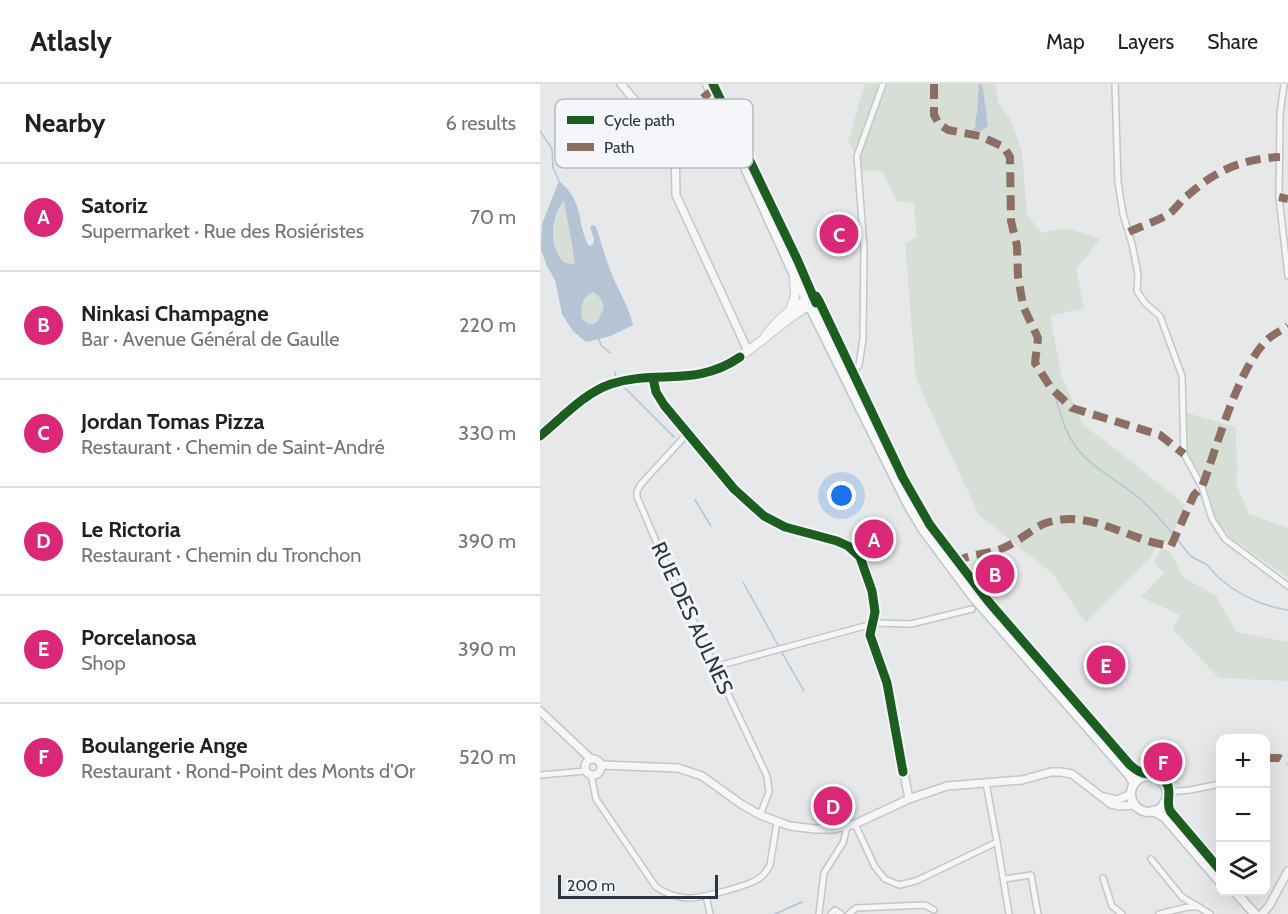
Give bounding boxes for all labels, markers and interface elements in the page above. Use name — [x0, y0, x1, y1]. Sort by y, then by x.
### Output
text: Atlasly — [30, 24, 112, 58]
text: Map — [1046, 29, 1085, 54]
text: Layers — [1118, 29, 1174, 54]
text: Share — [1207, 29, 1258, 54]
legend — [555, 99, 753, 168]
text: Nearby — [24, 107, 105, 139]
text: 6 results — [445, 111, 516, 135]
text: Cycle path — [604, 111, 675, 130]
text: Path — [604, 138, 635, 157]
text: Satoriz — [81, 192, 148, 219]
text: A — [37, 205, 50, 229]
text: 70 m — [470, 205, 516, 229]
pin: C — [820, 212, 858, 256]
text: Supermarket · Rue des Rosiéristes — [81, 219, 364, 243]
text: Ninkasi Champagne — [81, 300, 268, 327]
text: B — [37, 313, 50, 337]
text: 220 m — [459, 313, 516, 337]
text: Bar · Avenue Général de Gaulle — [81, 327, 339, 351]
text: Jordan Tomas Pizza — [81, 408, 265, 435]
text: C — [37, 421, 50, 445]
text: 330 m — [458, 421, 516, 445]
text: Restaurant · Chemin de Saint-André — [81, 435, 385, 459]
your location — [827, 481, 856, 510]
text: Le Rictoria — [81, 516, 181, 543]
pin: A — [854, 516, 894, 562]
text: D — [36, 529, 51, 553]
text: 390 m — [458, 529, 516, 553]
street label: RUE DES AULNES — [646, 538, 739, 698]
text: Restaurant · Chemin du Tronchon — [81, 543, 362, 567]
pin: B — [976, 552, 1014, 596]
text: Porcelanosa — [81, 624, 196, 651]
text: E — [38, 637, 49, 661]
text: 390 m — [458, 637, 516, 661]
pin: E — [1086, 642, 1126, 688]
text: Shop — [81, 651, 126, 675]
text: Boulangerie Ange — [81, 732, 248, 759]
map controls — [1216, 734, 1270, 896]
button: + — [1216, 734, 1270, 788]
pin: F — [1144, 740, 1182, 784]
text: F — [38, 745, 49, 769]
text: 520 m — [459, 745, 516, 769]
text: Restaurant · Rond-Point des Monts d'Or — [81, 759, 415, 783]
pin: D — [814, 784, 852, 828]
button: − — [1216, 788, 1270, 842]
button: layers — [1216, 842, 1270, 896]
scale bar — [558, 872, 718, 900]
text: 200 m — [567, 876, 615, 895]

